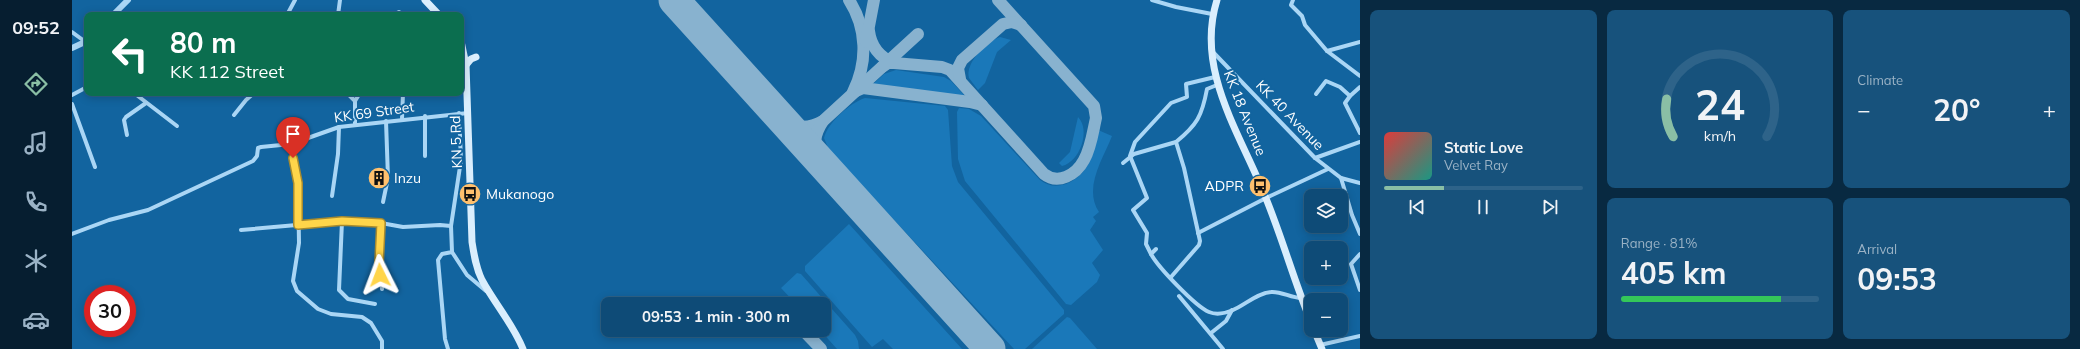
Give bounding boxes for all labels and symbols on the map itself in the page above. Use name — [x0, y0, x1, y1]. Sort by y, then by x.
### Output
street label: KK 18 Avenue — [1220, 68, 1270, 158]
street label: KK 40 Avenue — [1252, 76, 1328, 154]
street label: KK 69 Street — [333, 97, 415, 127]
street label: KN 5 Rd — [446, 115, 466, 169]
pin — [276, 117, 310, 158]
building icon: Inzu — [366, 165, 392, 191]
place label: Inzu — [394, 169, 421, 187]
bus stop icon: ADPR — [1247, 173, 1273, 199]
place label: ADPR — [1204, 177, 1244, 195]
bus stop icon: Mukanogo — [457, 181, 483, 207]
place label: Mukanogo — [486, 185, 554, 203]
position arrow — [359, 254, 401, 296]
speed limit sign: 30 — [84, 285, 136, 337]

